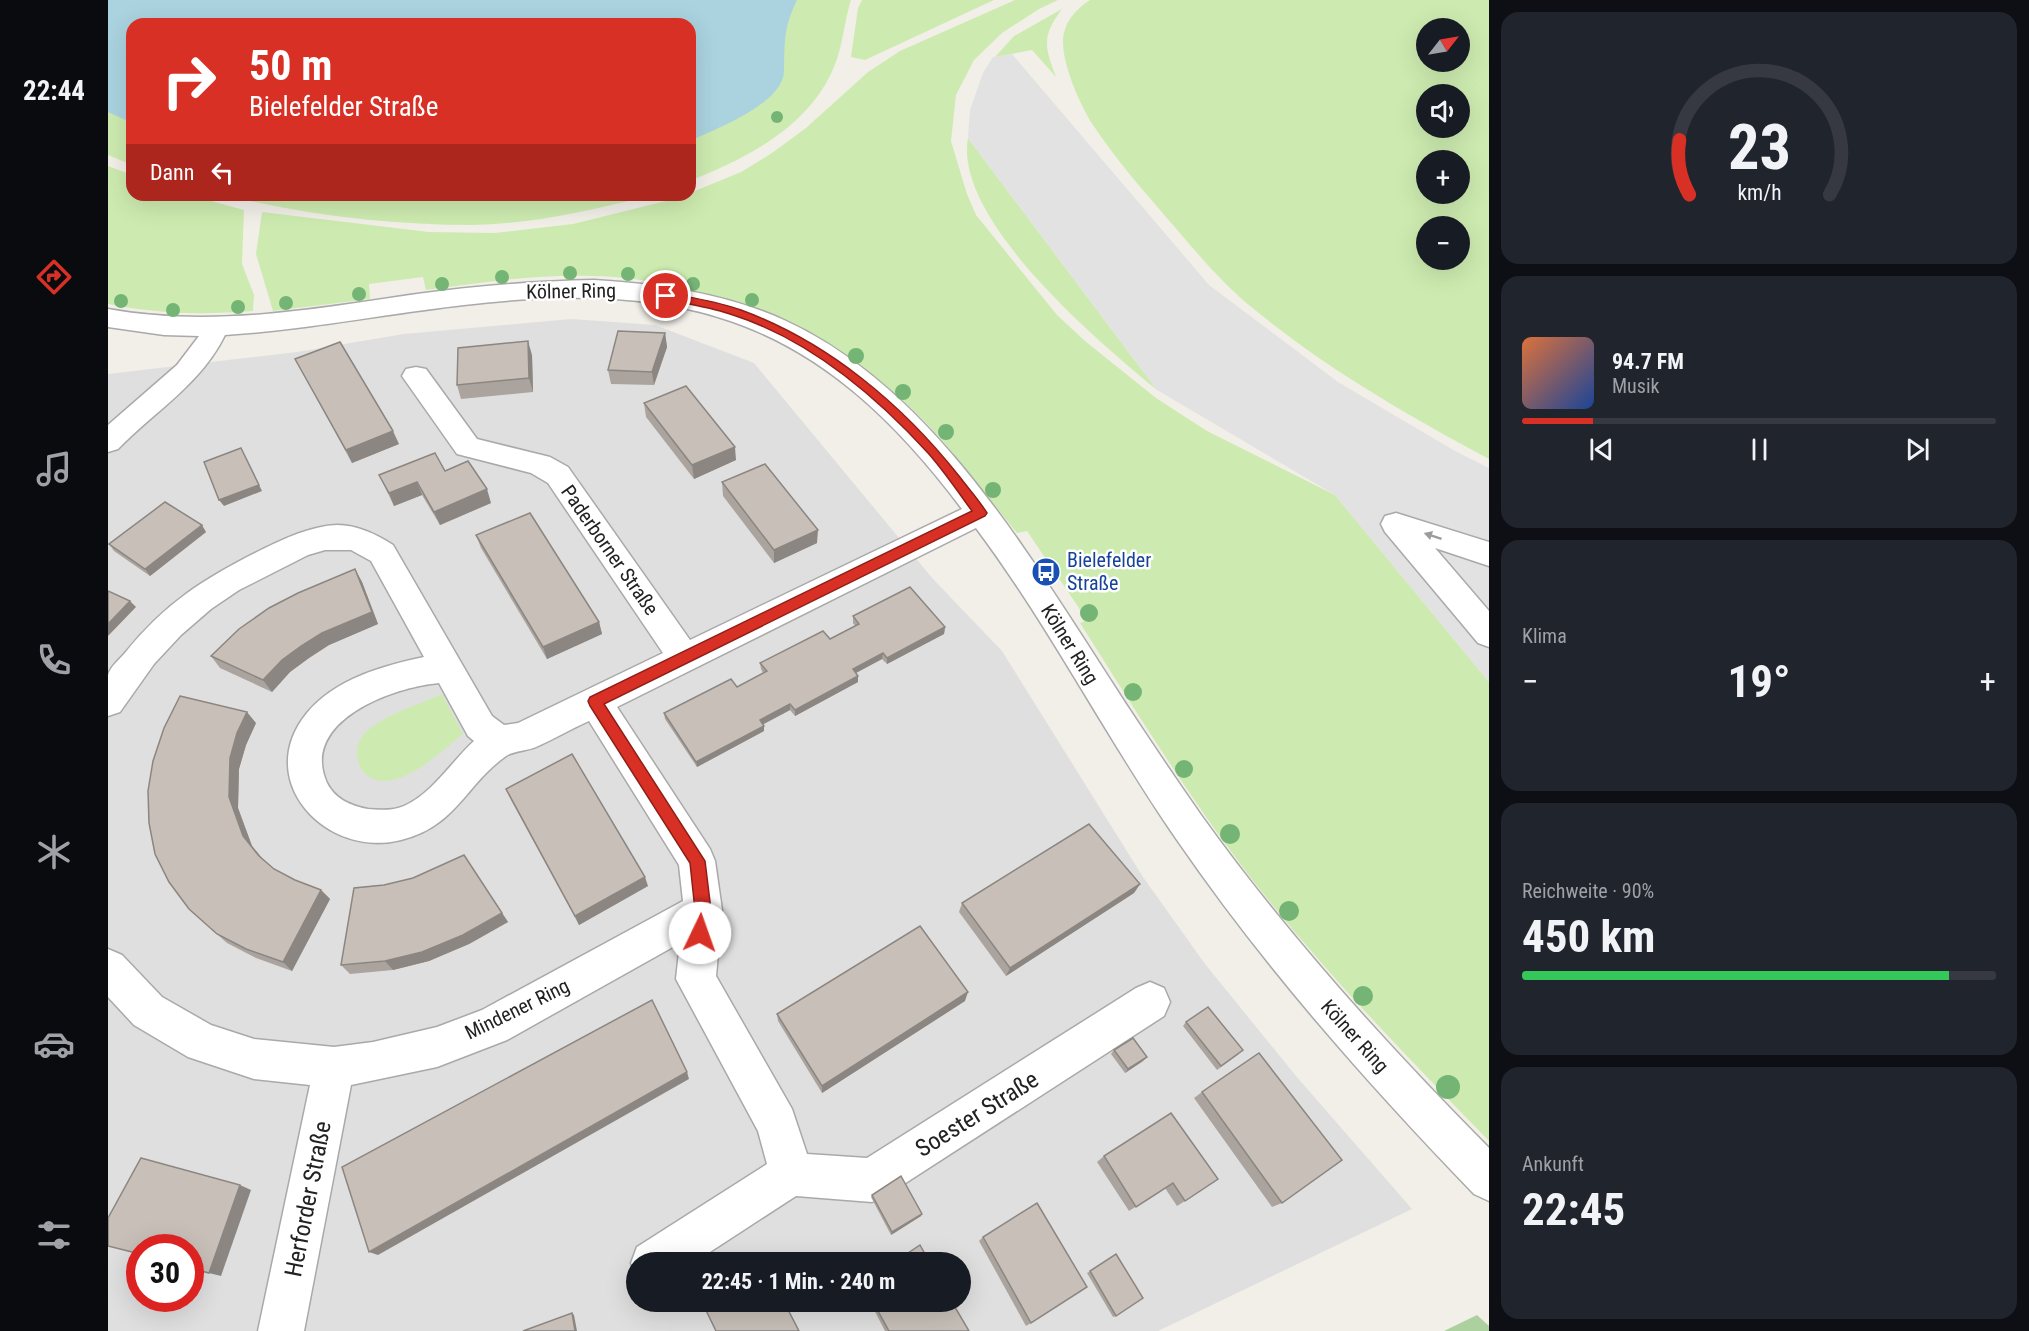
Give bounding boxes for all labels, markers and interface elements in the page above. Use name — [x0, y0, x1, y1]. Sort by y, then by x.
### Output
north arrow — [1416, 18, 1470, 72]
map controls — [1416, 18, 1470, 270]
text: 50 m — [249, 41, 332, 90]
icon: right — [150, 42, 228, 120]
text: 22:44 — [23, 75, 85, 107]
button: sound — [1416, 84, 1470, 138]
text: Bielefelder Straße — [249, 91, 438, 123]
text: 23 — [1727, 111, 1791, 184]
button: + — [1416, 150, 1470, 204]
icon: left — [206, 156, 239, 189]
text: Dann — [150, 160, 194, 185]
text: km/h — [1737, 180, 1781, 205]
button: − — [1416, 216, 1470, 270]
icon: directions — [33, 256, 75, 298]
pin — [640, 270, 691, 321]
street label: Kölner Ring — [526, 278, 616, 304]
icon: arrive — [649, 279, 682, 312]
text: 94.7 FM — [1612, 349, 1684, 374]
text: Musik — [1612, 374, 1660, 398]
icon: previous — [1585, 433, 1618, 466]
icon: pause — [1743, 433, 1776, 466]
icon: next — [1901, 433, 1934, 466]
icon: music — [33, 448, 75, 490]
street label: Paderborner Straße — [556, 480, 664, 620]
one-way arrow — [1424, 531, 1442, 540]
place label: Bielefelder Straße — [1067, 548, 1151, 595]
bus stop icon: Bielefelder Straße — [1030, 556, 1062, 588]
street label: Kölner Ring — [1036, 600, 1104, 688]
text: Klima — [1522, 624, 1567, 648]
icon: phone — [33, 639, 75, 681]
text: 19° — [1728, 655, 1791, 708]
text: − — [1522, 662, 1539, 701]
text: + — [1980, 662, 1996, 701]
icon: climate — [33, 831, 75, 873]
text: Reichweite · 90% — [1522, 879, 1654, 903]
position arrow — [668, 901, 732, 965]
text: 450 km — [1522, 910, 1655, 963]
street label: Mindener Ring — [461, 973, 573, 1045]
street label: Kölner Ring — [1316, 995, 1394, 1077]
icon: car — [33, 1023, 75, 1065]
street label: Soester Straße — [910, 1065, 1044, 1163]
street label: Herforder Straße — [279, 1119, 337, 1279]
text: Ankunft — [1522, 1152, 1584, 1176]
text: 22:45 — [1522, 1183, 1625, 1236]
icon: filters — [33, 1214, 75, 1256]
speed limit sign: 30 — [126, 1234, 204, 1312]
text: 22:45 · 1 Min. · 240 m — [702, 1269, 895, 1294]

